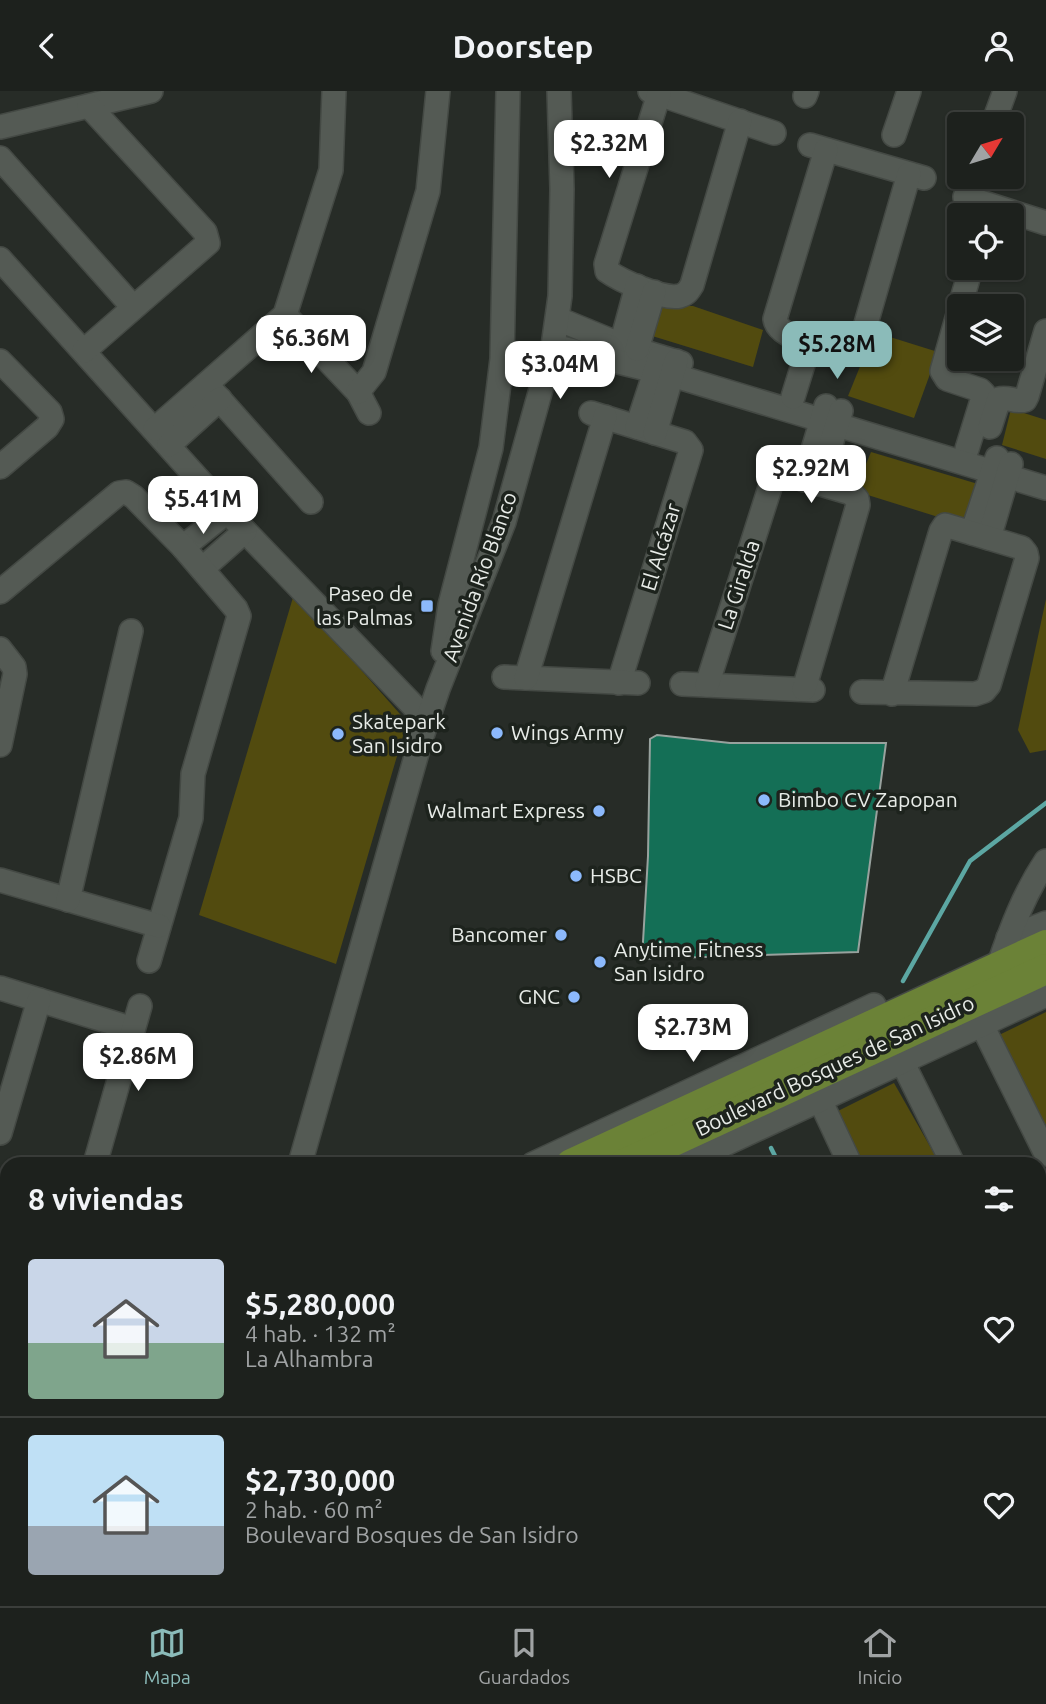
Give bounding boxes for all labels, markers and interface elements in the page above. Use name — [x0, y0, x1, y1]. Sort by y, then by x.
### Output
icon: back — [28, 27, 66, 65]
icon: person — [980, 27, 1018, 65]
text: Doorstep — [452, 28, 594, 64]
north arrow — [947, 112, 1024, 189]
map controls — [947, 112, 1024, 371]
pin: $2.32M — [552, 120, 666, 180]
text: $2.32M — [570, 130, 648, 155]
button: locate — [947, 203, 1024, 280]
button: layers — [947, 294, 1024, 371]
pin: $6.36M — [254, 315, 368, 375]
pin: $5.28M — [780, 321, 894, 381]
text: $6.36M — [272, 325, 350, 350]
text: $5.28M — [798, 331, 876, 356]
pin: $3.04M — [503, 341, 617, 401]
text: $3.04M — [521, 351, 599, 376]
pin: $2.92M — [754, 445, 868, 505]
text: $2.92M — [772, 455, 850, 480]
pin: $5.41M — [146, 477, 260, 536]
text: $5.41M — [164, 486, 242, 511]
street label: Avenida Río Blanco — [437, 488, 521, 665]
street label: El Alcázar — [635, 500, 685, 593]
street label: La Giralda — [712, 537, 764, 632]
place label: Paseo de las Palmas — [316, 581, 413, 629]
marker: Paseo de las Palmas — [419, 598, 435, 614]
place label: Skatepark San Isidro — [352, 709, 446, 757]
place label: Wings Army — [511, 720, 624, 744]
marker: Wings Army — [489, 725, 505, 741]
marker: Skatepark San Isidro — [330, 726, 346, 742]
place label: Bimbo CV Zapopan — [778, 787, 958, 811]
marker: Bimbo CV Zapopan — [756, 792, 772, 808]
place label: Walmart Express — [427, 798, 585, 822]
marker: Walmart Express — [591, 803, 607, 819]
place label: HSBC — [590, 863, 642, 887]
marker: HSBC — [568, 868, 584, 884]
place label: Bancomer — [451, 922, 547, 946]
marker: Bancomer — [553, 927, 569, 943]
place label: Anytime Fitness San Isidro — [614, 937, 764, 985]
marker: Anytime Fitness San Isidro — [592, 954, 608, 970]
place label: GNC — [518, 984, 560, 1008]
marker: GNC — [566, 989, 582, 1005]
street label: Boulevard Bosques de San Isidro — [691, 990, 978, 1140]
pin: $2.73M — [636, 1005, 750, 1064]
text: $2.73M — [654, 1014, 732, 1039]
pin: $2.86M — [81, 1033, 195, 1093]
text: $2.86M — [99, 1043, 177, 1068]
icon: filters — [980, 1180, 1018, 1218]
text: 8 viviendas — [28, 1182, 184, 1216]
icon: home — [84, 1287, 168, 1371]
text: $5,280,000 — [245, 1287, 395, 1321]
icon: heart — [980, 1310, 1018, 1348]
text: 4 hab. · 132 m² — [245, 1321, 396, 1346]
text: La Alhambra — [245, 1346, 374, 1371]
icon: home — [84, 1463, 168, 1547]
text: $2,730,000 — [245, 1463, 395, 1497]
icon: heart — [980, 1486, 1018, 1524]
text: 2 hab. · 60 m² — [245, 1497, 383, 1522]
text: Boulevard Bosques de San Isidro — [245, 1522, 579, 1547]
tab: Mapa — [144, 1624, 191, 1688]
tab: Guardados — [478, 1624, 570, 1688]
tab: Inicio — [857, 1624, 902, 1688]

